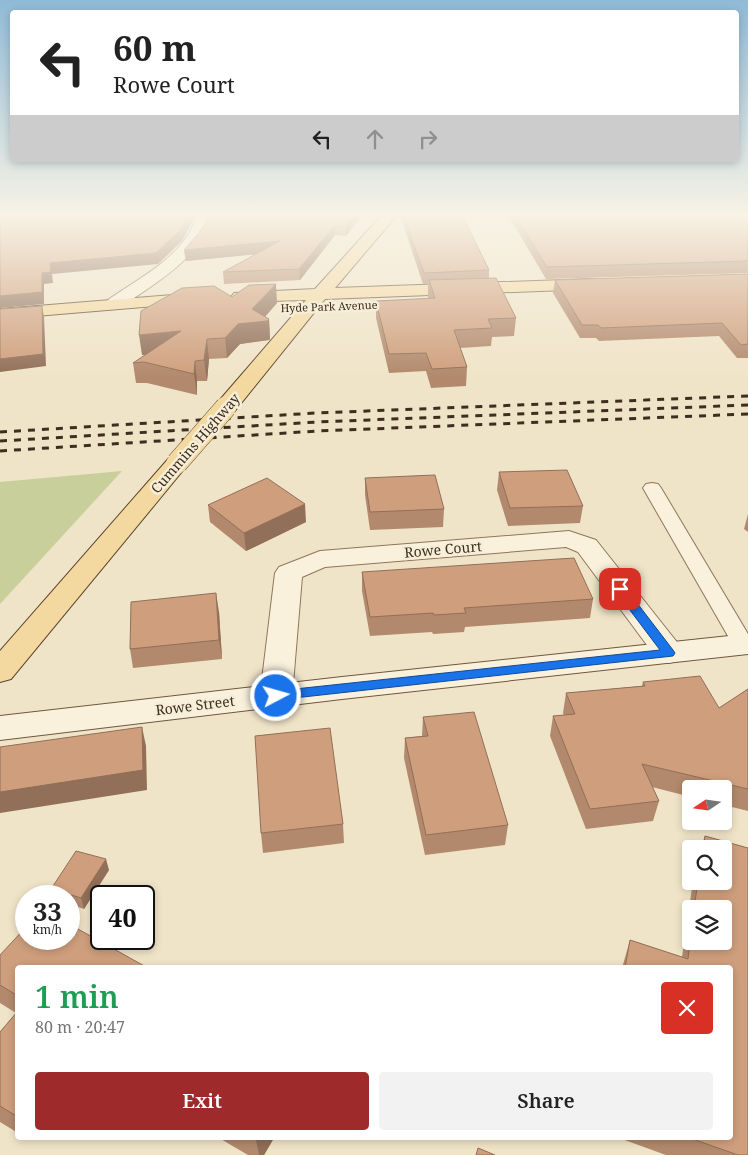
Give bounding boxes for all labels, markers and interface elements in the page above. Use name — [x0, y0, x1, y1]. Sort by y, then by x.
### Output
text: 60 m — [113, 24, 196, 71]
icon: left — [30, 30, 95, 95]
text: Rowe Court — [113, 69, 235, 99]
icon: left — [308, 125, 336, 153]
icon: ahead — [361, 125, 389, 153]
icon: right — [414, 125, 442, 153]
street label: Hyde Park Avenue — [280, 297, 378, 315]
street label: Cummins Highway — [146, 389, 244, 497]
street label: Rowe Court — [404, 536, 483, 562]
pin — [599, 568, 641, 610]
icon: arrive — [606, 575, 634, 603]
position arrow — [249, 669, 301, 721]
street label: Rowe Street — [154, 691, 236, 719]
north arrow — [682, 780, 732, 830]
map controls — [682, 780, 732, 950]
button: search — [682, 840, 732, 890]
speed limit sign: 40 — [90, 885, 155, 950]
text: 33 — [33, 894, 62, 928]
button: layers — [682, 900, 732, 950]
text: km/h — [33, 921, 62, 938]
text: 1 min — [35, 976, 119, 1017]
button: close — [661, 982, 713, 1034]
text: 80 m · 20:47 — [35, 1016, 125, 1038]
button: Exit — [35, 1072, 369, 1130]
button: Share — [379, 1072, 713, 1130]

